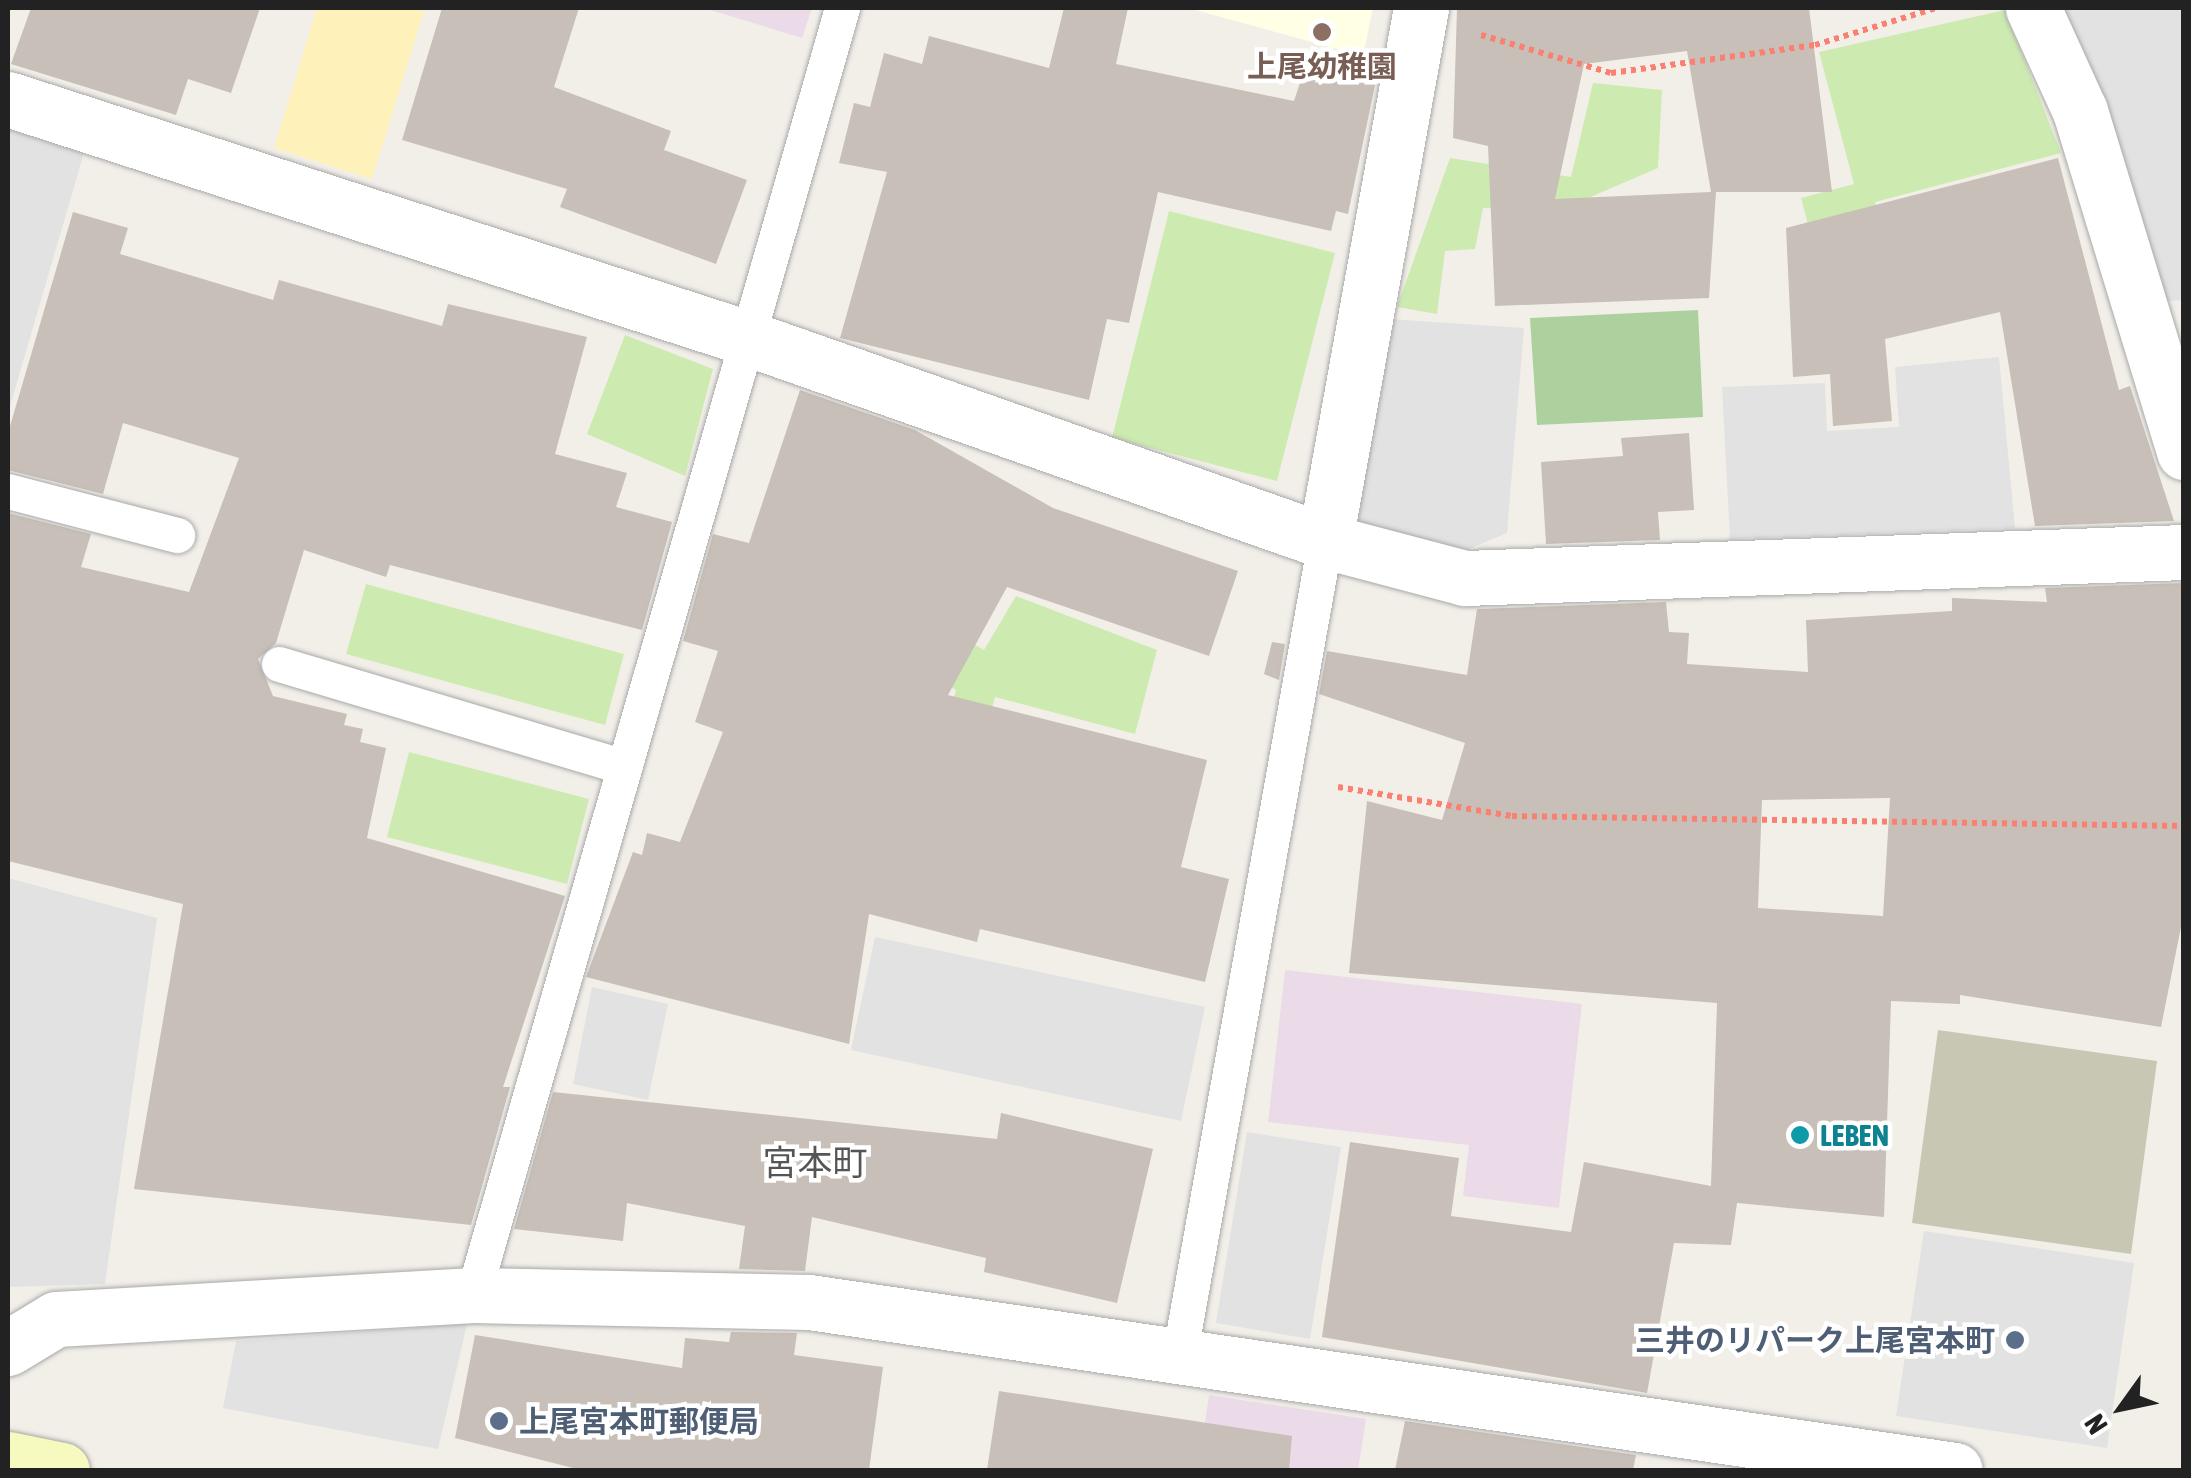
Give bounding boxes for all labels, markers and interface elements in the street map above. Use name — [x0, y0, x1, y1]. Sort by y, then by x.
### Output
marker: 上尾幼稚園 — [1311, 21, 1333, 43]
place label: 上尾幼稚園 — [1247, 48, 1397, 84]
place label: LEBEN — [1820, 1117, 1889, 1153]
marker: LEBEN — [1789, 1124, 1811, 1146]
district label: 宮本町 — [763, 1141, 867, 1183]
place label: 三井のリパーク上尾宮本町 — [1635, 1322, 1995, 1358]
marker: 三井のリパーク上尾宮本町 — [2004, 1329, 2026, 1351]
north arrow — [2071, 1358, 2171, 1458]
place label: 上尾宮本町郵便局 — [519, 1403, 759, 1439]
text: N — [2078, 1409, 2114, 1440]
marker: 上尾宮本町郵便局 — [488, 1410, 510, 1432]

